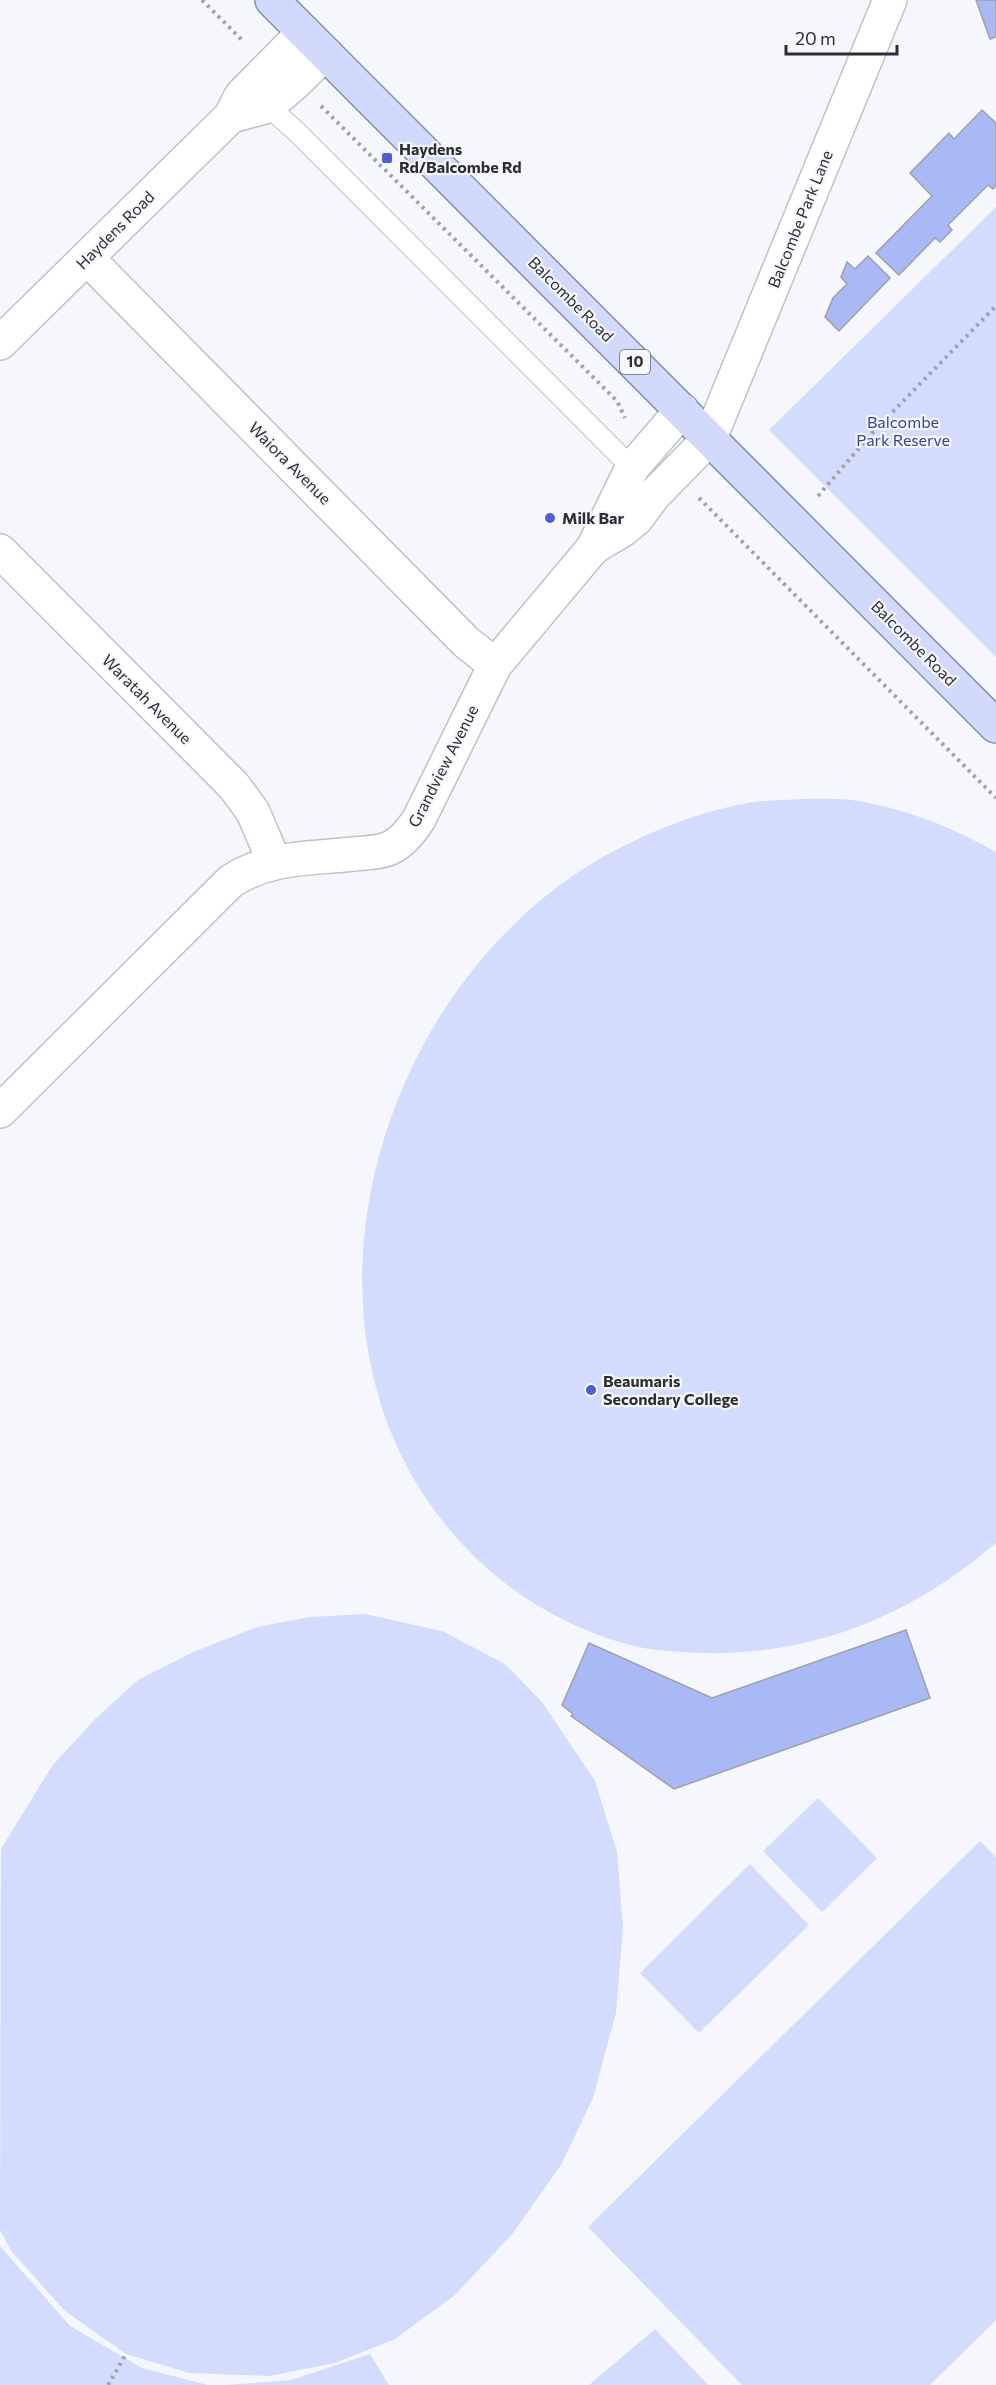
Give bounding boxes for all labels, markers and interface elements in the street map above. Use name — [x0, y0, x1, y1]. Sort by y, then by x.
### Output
scale bar — [786, 18, 897, 56]
text: 20 m — [795, 27, 836, 49]
place label: Haydens Rd/Balcombe Rd — [399, 139, 522, 176]
street label: Balcombe Park Lane — [763, 147, 836, 290]
marker: Haydens Rd/Balcombe Rd — [380, 151, 394, 165]
street label: Haydens Road — [72, 187, 158, 273]
street label: Balcombe Road — [525, 252, 618, 345]
road number: 10 — [620, 350, 650, 374]
park label: Balcombe Park Reserve — [856, 412, 950, 449]
street label: Waiora Avenue — [245, 418, 335, 508]
place label: Milk Bar — [562, 508, 624, 527]
marker: Milk Bar — [543, 511, 557, 525]
street label: Balcombe Road — [868, 596, 961, 689]
street label: Waratah Avenue — [99, 650, 196, 747]
street label: Grandview Avenue — [404, 702, 482, 830]
place label: Beaumaris Secondary College — [603, 1371, 739, 1408]
marker: Beaumaris Secondary College — [584, 1383, 598, 1397]

